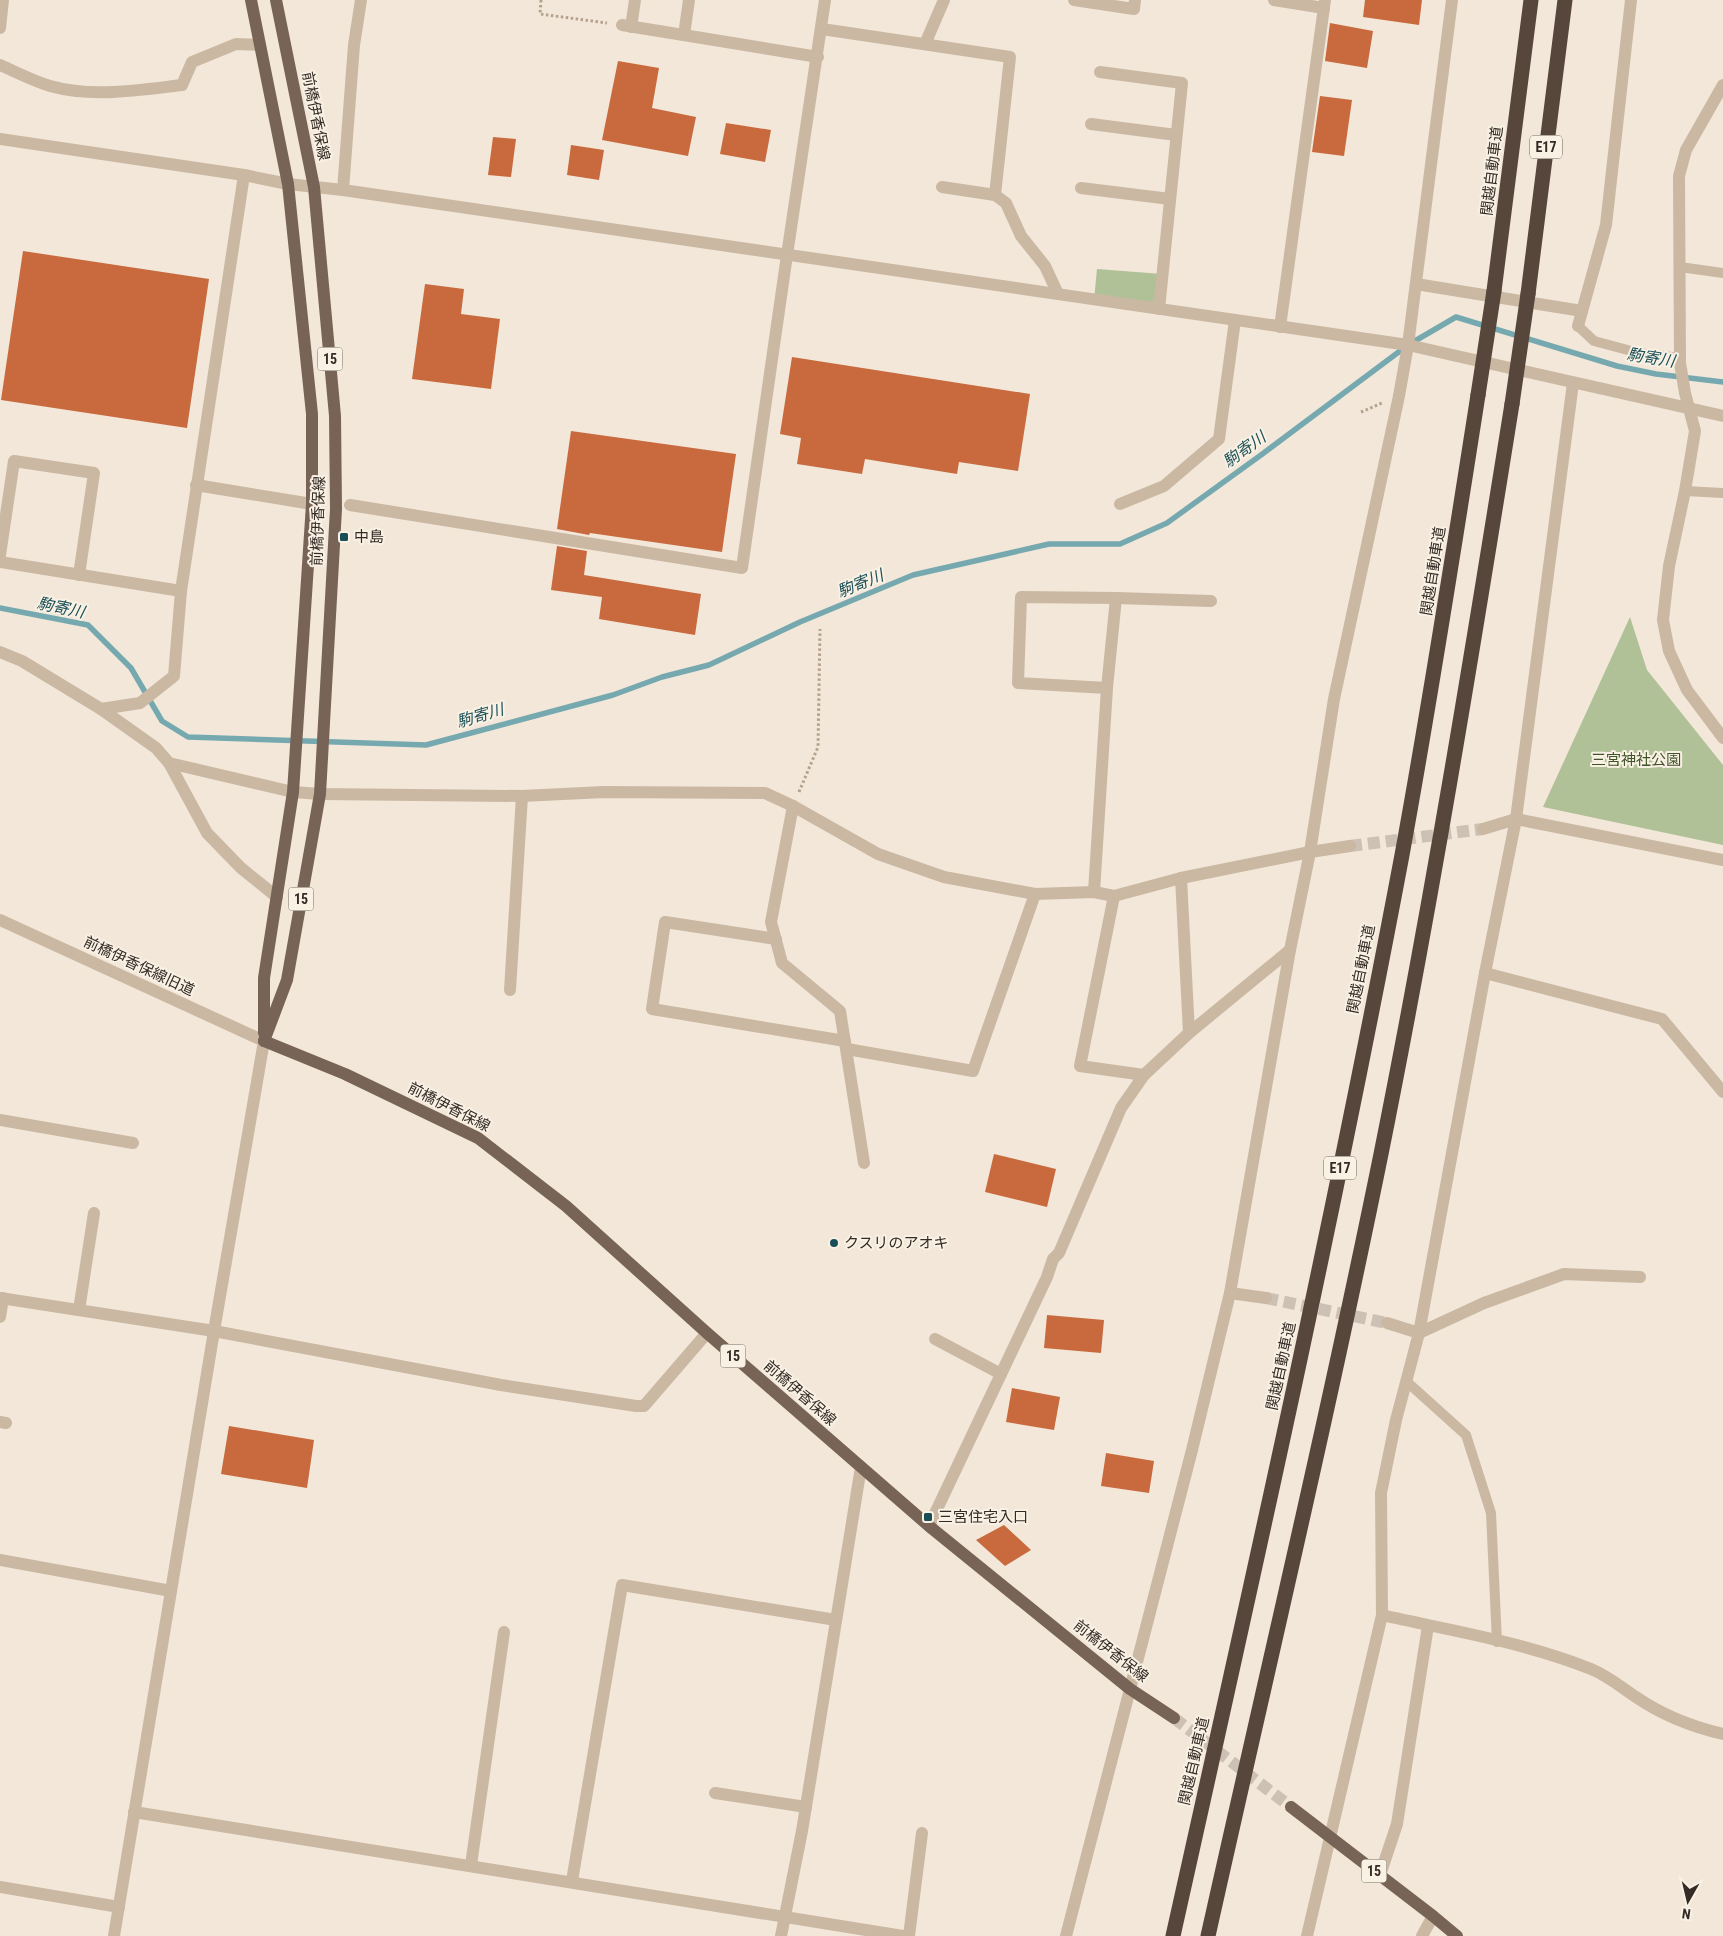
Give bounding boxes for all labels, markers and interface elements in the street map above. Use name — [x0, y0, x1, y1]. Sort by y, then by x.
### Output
street label: 前橋伊香保線 — [299, 70, 333, 162]
street label: 関越自動車道 — [1478, 125, 1506, 217]
road number: E17 — [1530, 136, 1562, 158]
water label: 駒寄川 — [1626, 344, 1678, 371]
road number: 15 — [318, 348, 342, 370]
water label: 駒寄川 — [1219, 426, 1271, 471]
street label: 前橋伊香保線 — [307, 476, 329, 566]
street label: 関越自動車道 — [1417, 525, 1449, 617]
place label: 中島 — [354, 528, 384, 546]
marker: 中島 — [338, 531, 350, 543]
water label: 駒寄川 — [834, 565, 888, 601]
water label: 駒寄川 — [35, 593, 88, 622]
water label: 駒寄川 — [454, 699, 508, 731]
park label: 三宮神社公園 — [1591, 751, 1681, 769]
road number: 15 — [288, 888, 314, 911]
street label: 関越自動車道 — [1344, 923, 1378, 1015]
street label: 前橋伊香保線旧道 — [81, 932, 197, 1000]
street label: 前橋伊香保線 — [405, 1079, 493, 1135]
road number: E17 — [1324, 1156, 1356, 1180]
place label: クスリのアオキ — [844, 1234, 949, 1252]
marker: クスリのアオキ — [828, 1237, 840, 1249]
street label: 関越自動車道 — [1263, 1320, 1299, 1412]
road number: 15 — [720, 1344, 746, 1368]
street label: 前橋伊香保線 — [760, 1357, 840, 1429]
place label: 三宮住宅入口 — [938, 1508, 1028, 1526]
marker: 三宮住宅入口 — [922, 1511, 934, 1523]
street label: 前橋伊香保線 — [1070, 1616, 1152, 1686]
street label: 関越自動車道 — [1175, 1715, 1213, 1807]
road number: 15 — [1362, 1860, 1386, 1882]
north arrow — [1663, 1876, 1713, 1926]
text: N — [1681, 1905, 1692, 1922]

